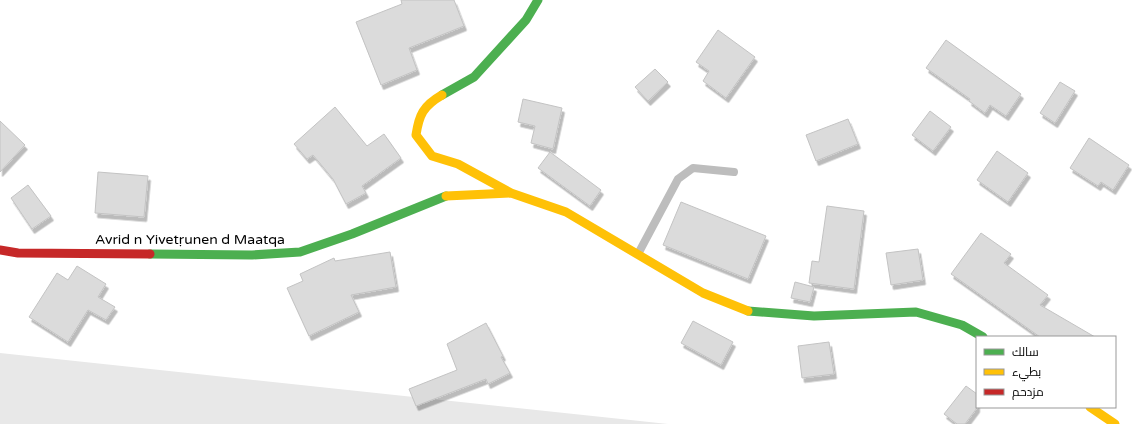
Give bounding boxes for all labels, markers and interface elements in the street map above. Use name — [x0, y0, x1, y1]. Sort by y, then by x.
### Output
street label: Avrid n Yivetṛunen d Maatqa — [95, 231, 285, 248]
legend — [976, 336, 1116, 408]
text: سالك — [1012, 345, 1039, 359]
text: بطيء — [1012, 365, 1041, 382]
text: مزدحم — [1012, 385, 1044, 400]

